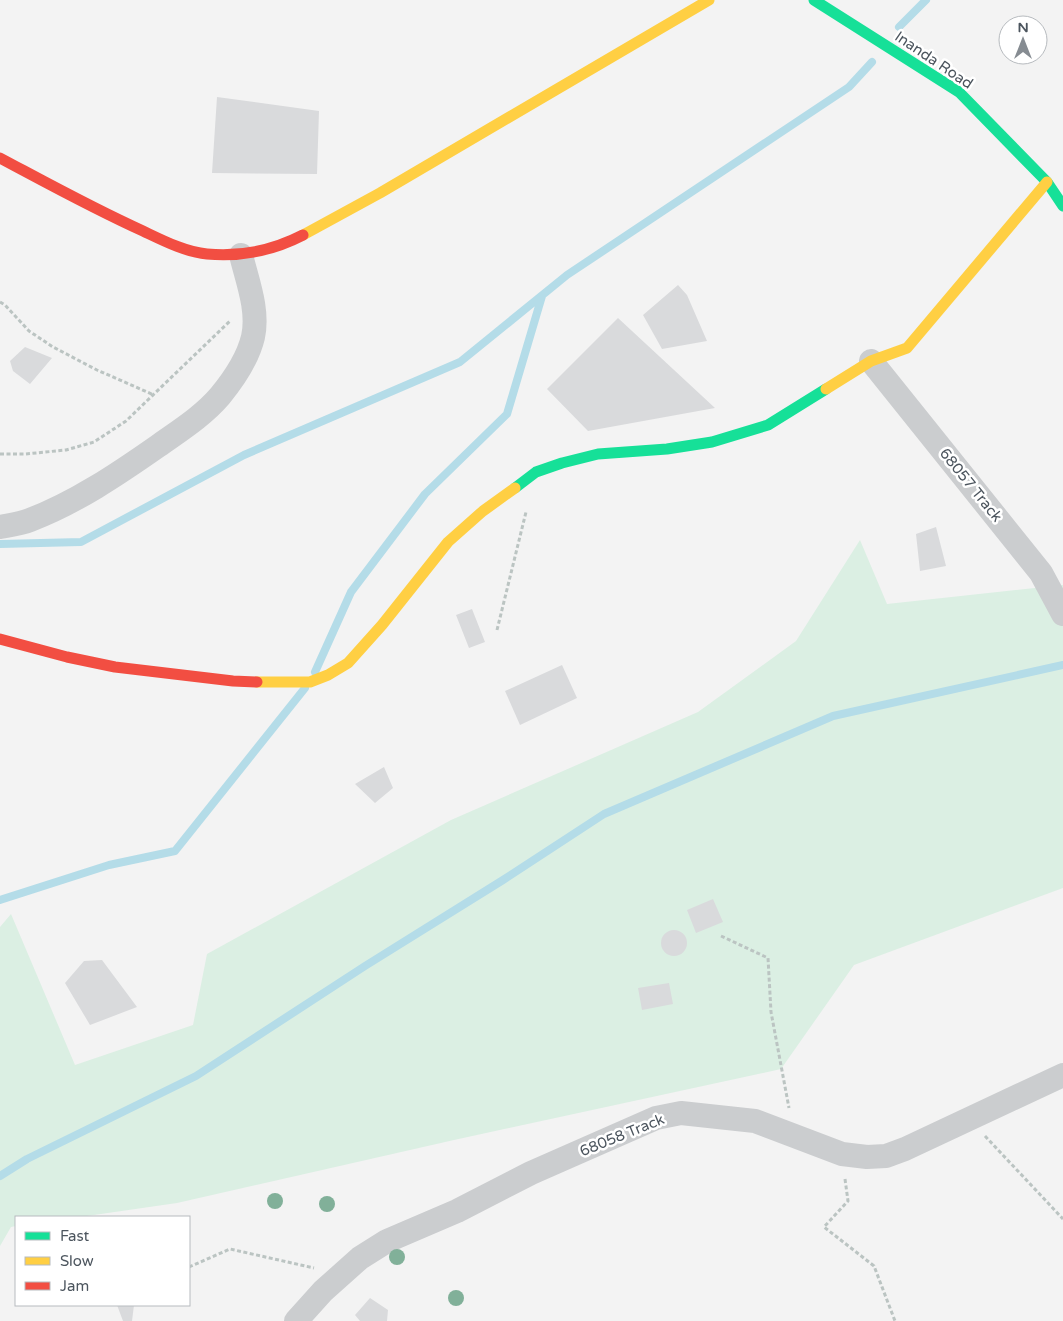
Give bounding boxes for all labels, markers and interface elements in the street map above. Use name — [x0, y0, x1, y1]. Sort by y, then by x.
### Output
north arrow — [998, 15, 1048, 65]
text: N — [1017, 19, 1029, 36]
street label: Inanda Road — [892, 27, 976, 93]
street label: 68057 Track — [936, 445, 1006, 525]
street label: 68058 Track — [577, 1110, 667, 1160]
legend — [15, 1216, 190, 1306]
text: Fast — [60, 1227, 90, 1245]
text: Slow — [60, 1252, 94, 1270]
text: Jam — [60, 1277, 89, 1295]

